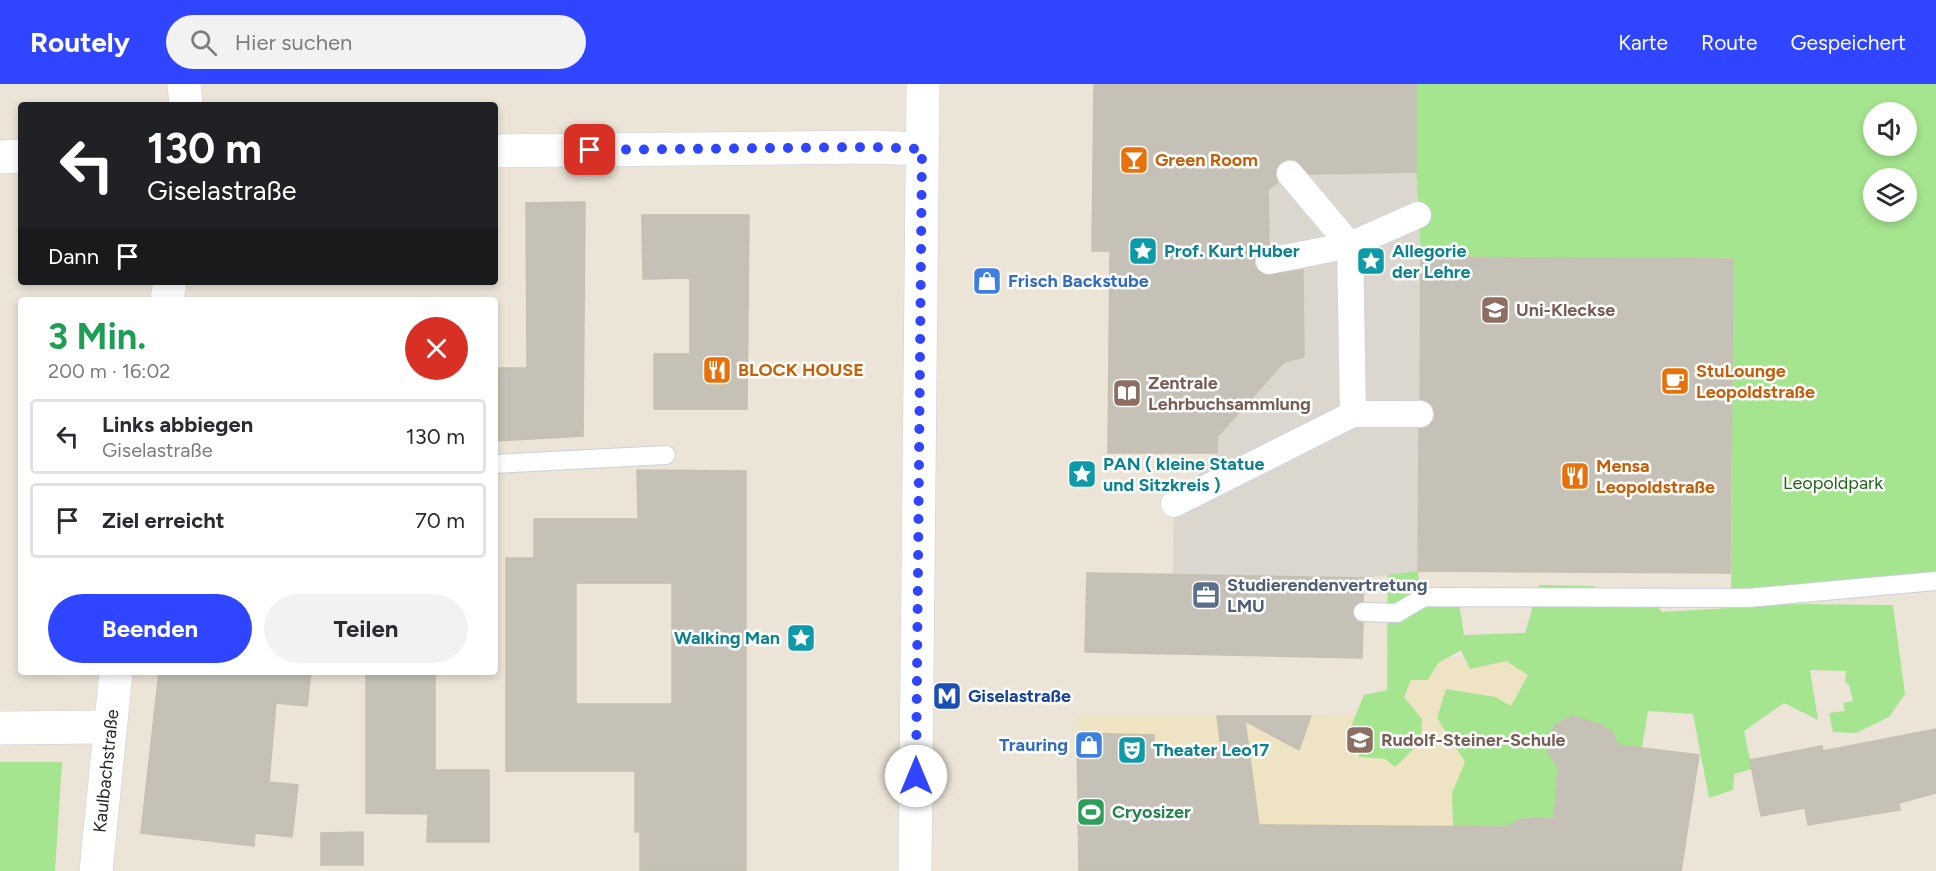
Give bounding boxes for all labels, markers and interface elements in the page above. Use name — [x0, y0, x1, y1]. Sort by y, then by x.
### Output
search box — [166, 15, 586, 69]
text: Routely — [30, 25, 130, 59]
icon: search — [187, 26, 220, 59]
text: Hier suchen — [235, 29, 352, 56]
text: Karte — [1618, 30, 1668, 55]
text: Route — [1701, 30, 1757, 55]
text: Gespeichert — [1790, 30, 1906, 55]
map controls — [1863, 102, 1917, 222]
button: sound — [1863, 102, 1917, 156]
text: 130 m — [147, 123, 262, 174]
pin — [564, 124, 615, 175]
icon: left — [48, 126, 126, 204]
icon: arrive — [573, 133, 606, 166]
bar icon: Green Room — [1118, 144, 1150, 176]
place label: Green Room — [1155, 149, 1258, 171]
button: layers — [1863, 168, 1917, 222]
text: Giselastraße — [147, 174, 296, 207]
place icon: Prof. Kurt Huber — [1127, 235, 1159, 267]
icon: arrive — [111, 240, 144, 273]
place label: Prof. Kurt Huber — [1164, 240, 1300, 262]
place label: Allegorie der Lehre — [1392, 240, 1471, 283]
text: Dann — [48, 243, 99, 270]
place icon: Allegorie der Lehre — [1355, 245, 1387, 277]
shop icon: Frisch Backstube — [971, 265, 1003, 297]
place label: Frisch Backstube — [1008, 270, 1149, 292]
school or university icon: Uni-Kleckse — [1479, 294, 1511, 326]
place label: Uni-Kleckse — [1516, 299, 1615, 321]
text: 3 Min. — [48, 315, 146, 358]
button: close — [405, 317, 468, 380]
restaurant icon: BLOCK HOUSE — [701, 354, 733, 386]
text: 200 m · 16:02 — [48, 359, 170, 383]
place label: BLOCK HOUSE — [738, 359, 864, 381]
place label: StuLounge Leopoldstraße — [1696, 360, 1815, 403]
cafe icon: StuLounge Leopoldstraße — [1659, 365, 1691, 397]
place label: Zentrale Lehrbuchsammlung — [1148, 372, 1311, 415]
library icon: Zentrale Lehrbuchsammlung — [1111, 377, 1143, 409]
text: Links abbiegen — [102, 411, 253, 438]
icon: left — [51, 420, 84, 453]
text: 130 m — [406, 423, 465, 450]
text: Giselastraße — [102, 438, 213, 462]
place label: PAN ( kleine Statue und Sitzkreis ) — [1103, 453, 1264, 496]
place label: Mensa Leopoldstraße — [1596, 455, 1715, 498]
place icon: PAN ( kleine Statue und Sitzkreis ) — [1066, 458, 1098, 490]
restaurant icon: Mensa Leopoldstraße — [1559, 460, 1591, 492]
park label: Leopoldpark — [1783, 472, 1883, 494]
icon: arrive — [51, 504, 84, 537]
text: Ziel erreicht — [102, 507, 225, 534]
text: 70 m — [415, 507, 465, 534]
place label: Studierendenvertretung LMU — [1227, 574, 1428, 617]
office icon: Studierendenvertretung LMU — [1190, 579, 1222, 611]
button: Beenden — [48, 594, 252, 663]
button: Teilen — [264, 594, 468, 663]
place icon: Walking Man — [785, 622, 817, 654]
place label: Walking Man — [674, 627, 780, 649]
metro station icon: Giselastraße — [931, 680, 963, 712]
place label: Giselastraße — [968, 685, 1071, 707]
street label: Kaulbachstraße — [89, 708, 123, 834]
school or university icon: Rudolf-Steiner-Schule — [1344, 724, 1376, 756]
shop icon: Trauring — [1073, 729, 1105, 761]
place label: Rudolf-Steiner-Schule — [1381, 729, 1566, 751]
place label: Trauring — [999, 734, 1068, 756]
theatre icon: Theater Leo17 — [1116, 734, 1148, 766]
place label: Theater Leo17 — [1153, 739, 1269, 761]
position arrow — [884, 744, 948, 808]
sports icon: Cryosizer — [1075, 796, 1107, 828]
place label: Cryosizer — [1112, 801, 1191, 823]

